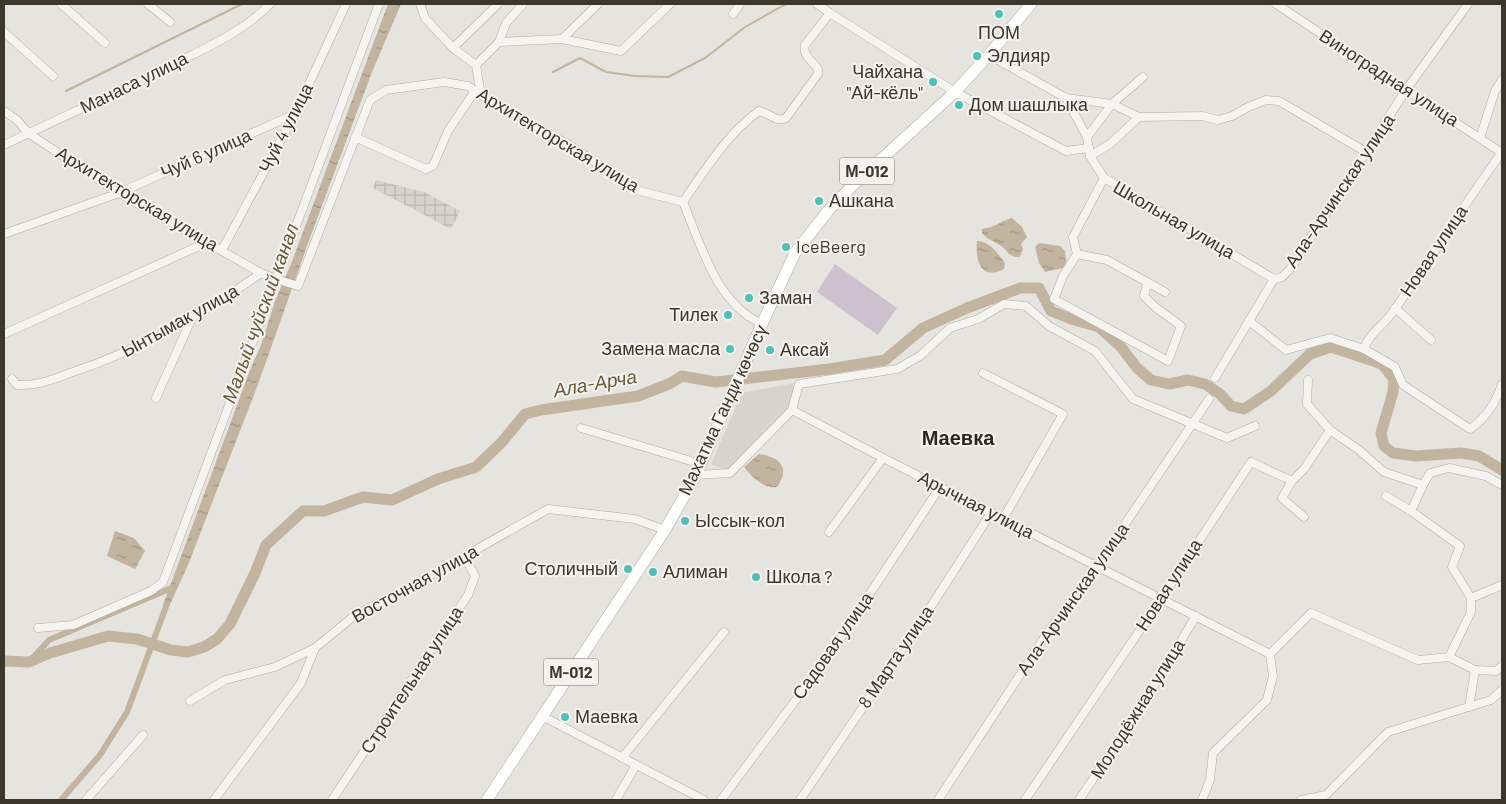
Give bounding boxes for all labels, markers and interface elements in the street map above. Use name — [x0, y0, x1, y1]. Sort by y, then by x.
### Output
marker: ПОМ — [993, 8, 1005, 20]
place label: ПОМ — [978, 21, 1020, 43]
street label: Виноградная улица — [1316, 24, 1464, 131]
place label: Элдияр — [987, 44, 1050, 66]
street label: Манаса улица — [76, 46, 192, 118]
marker: Элдияр — [971, 50, 983, 62]
place label: Чайхана "Ай-кёль" — [847, 60, 924, 103]
marker: Чайхана "Ай-кёль" — [927, 76, 939, 88]
street label: Чуй 4 улица — [253, 78, 318, 176]
street label: Архитекторская улица — [473, 82, 644, 197]
place label: Дом шашлыка — [969, 93, 1089, 115]
marker: Дом шашлыка — [953, 99, 965, 111]
street label: Ала-Арчинская улица — [1280, 109, 1399, 272]
street label: Чуй 6 улица — [157, 123, 255, 183]
street label: Архитекторская улица — [52, 141, 223, 256]
road number: М-012 — [840, 158, 894, 185]
street label: Школьная улица — [1110, 175, 1240, 263]
place label: Ашкана — [829, 189, 895, 211]
marker: Ашкана — [813, 195, 825, 207]
street label: Новая улица — [1395, 200, 1472, 300]
water label: Малый чуйский канал — [216, 220, 303, 406]
place label: IceBeerg — [796, 235, 866, 257]
marker: IceBeerg — [780, 241, 792, 253]
street label: Ынтымак улица — [117, 278, 243, 361]
place label: Заман — [759, 286, 812, 308]
marker: Заман — [743, 292, 755, 304]
place label: Тилек — [669, 303, 718, 325]
marker: Тилек — [722, 309, 734, 321]
street label: Махатма Ганди көчөсү — [673, 321, 771, 499]
place label: Замена масла — [601, 337, 721, 359]
place label: Аксай — [780, 338, 829, 360]
marker: Замена масла — [724, 343, 736, 355]
marker: Аксай — [764, 344, 776, 356]
water label: Ала-Арча — [551, 364, 638, 401]
district label: Маевка — [922, 425, 995, 449]
street label: Арычная улица — [915, 465, 1039, 543]
place label: Ыссык-кол — [695, 509, 785, 531]
marker: Ыссык-кол — [679, 515, 691, 527]
street label: Ала-Арчинская улица — [1011, 517, 1134, 679]
street label: Новая улица — [1130, 534, 1207, 635]
street label: Восточная улица — [348, 539, 482, 627]
place label: Столичный — [524, 557, 618, 579]
place label: Алиман — [663, 560, 728, 582]
marker: Столичный — [622, 563, 634, 575]
place label: Школа ? — [766, 565, 833, 587]
marker: Алиман — [647, 566, 659, 578]
marker: Школа ? — [750, 571, 762, 583]
street label: Садовая улица — [787, 587, 878, 703]
street label: 8 Марта улица — [853, 600, 938, 712]
street label: Строительная улица — [355, 601, 468, 757]
street label: Молодёжная улица — [1085, 634, 1190, 782]
road number: М-012 — [544, 659, 598, 686]
place label: Маевка — [575, 705, 639, 727]
marker: Маевка — [559, 711, 571, 723]

